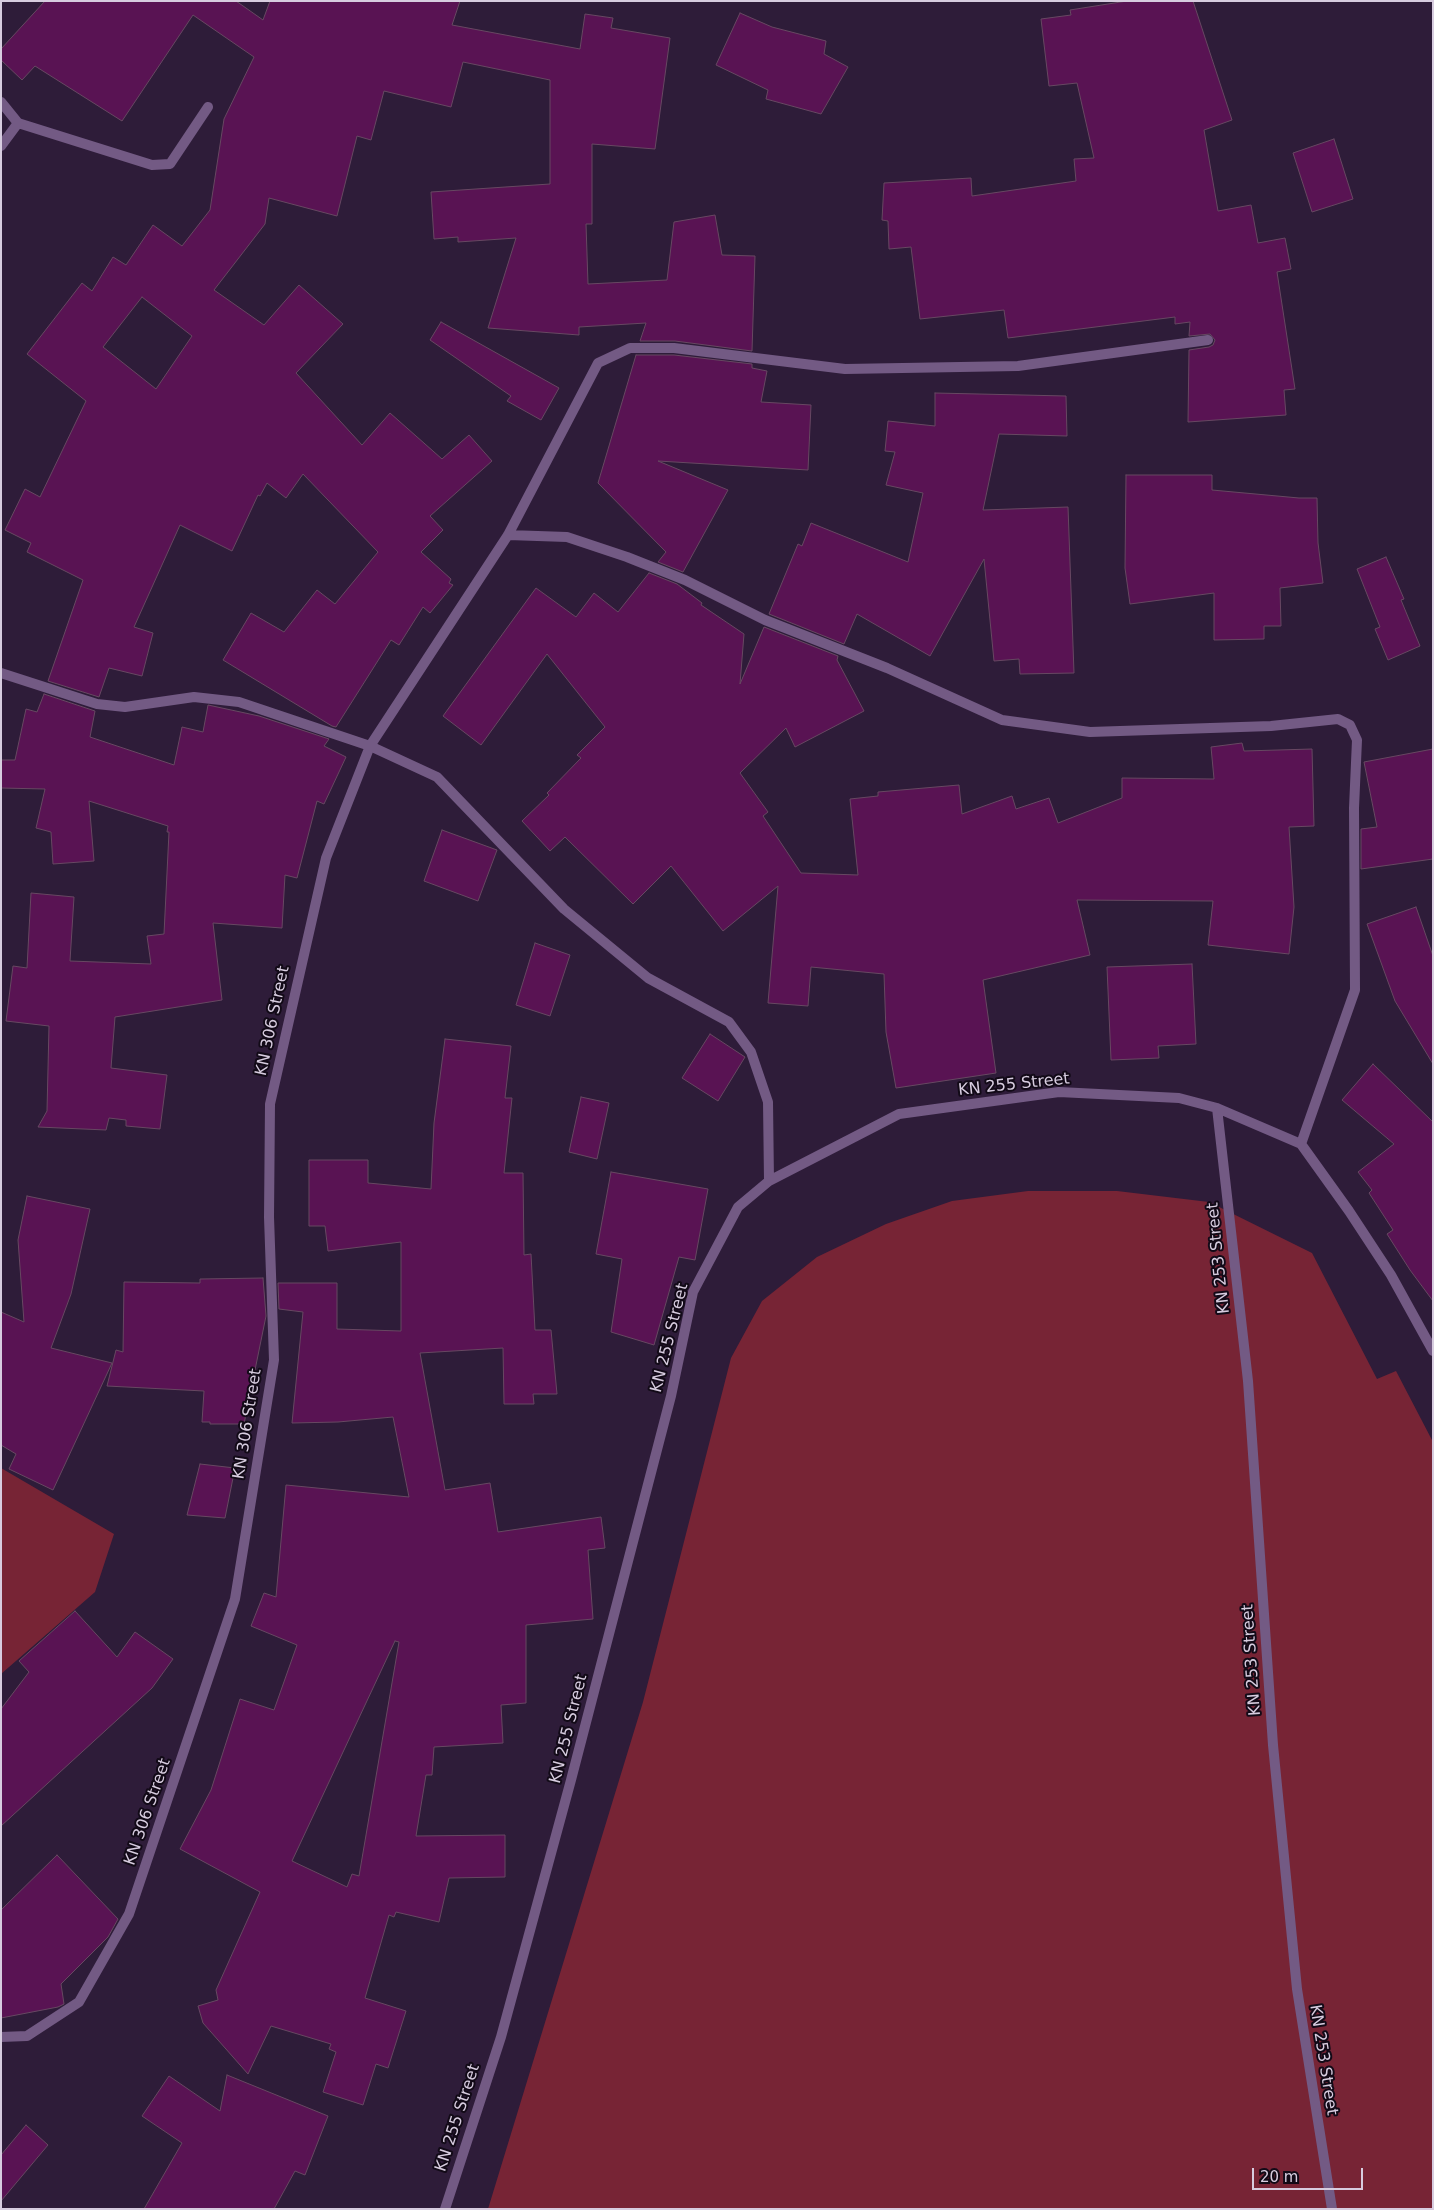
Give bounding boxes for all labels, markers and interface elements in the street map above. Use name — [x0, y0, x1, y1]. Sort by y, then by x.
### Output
street label: KN 306 Street — [252, 964, 294, 1078]
street label: KN 255 Street — [957, 1070, 1071, 1100]
street label: KN 253 Street — [1204, 1201, 1234, 1315]
street label: KN 255 Street — [647, 1281, 693, 1395]
street label: KN 306 Street — [230, 1367, 266, 1481]
street label: KN 253 Street — [1239, 1604, 1265, 1716]
street label: KN 255 Street — [546, 1672, 592, 1786]
street label: KN 306 Street — [121, 1756, 175, 1868]
street label: KN 253 Street — [1305, 2003, 1341, 2117]
street label: KN 255 Street — [432, 2062, 484, 2174]
scale bar — [1254, 2158, 1365, 2190]
text: 20 m — [1260, 2168, 1298, 2186]

